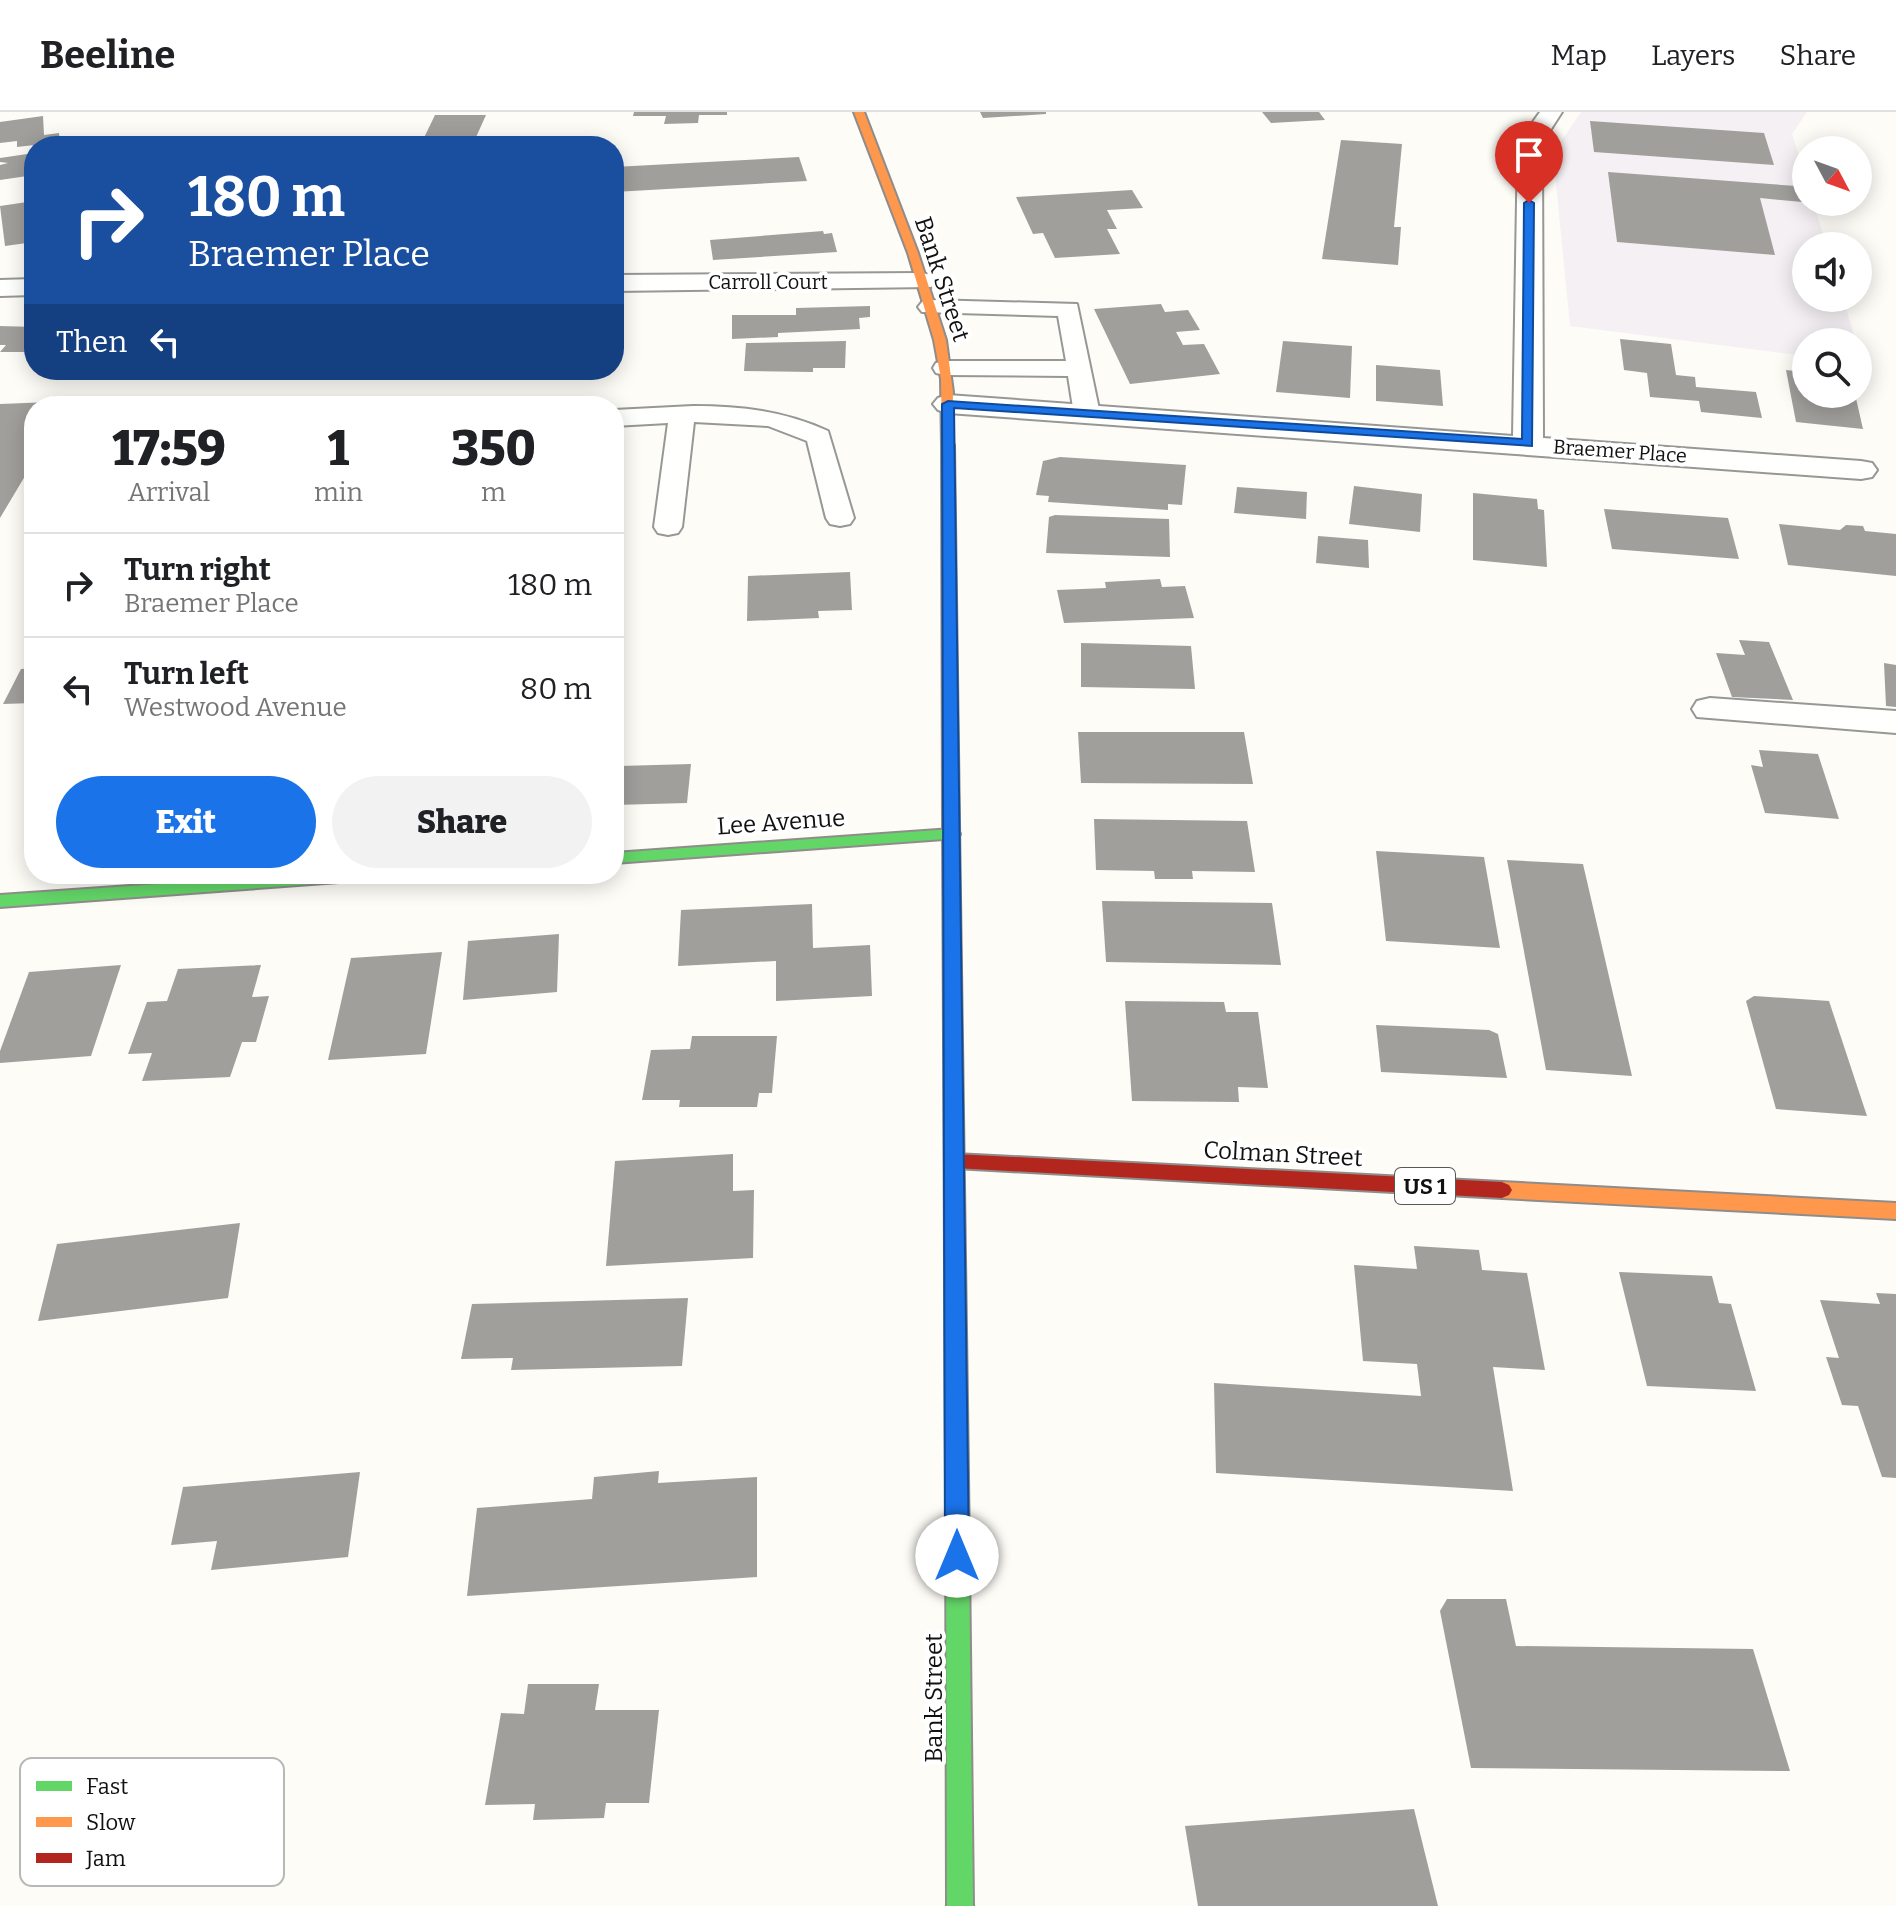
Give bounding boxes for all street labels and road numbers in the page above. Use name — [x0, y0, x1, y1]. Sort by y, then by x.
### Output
street label: Bank Street — [909, 213, 975, 345]
street label: Carroll Court — [708, 270, 828, 294]
street label: Braemer Place — [1552, 434, 1688, 468]
street label: Lee Avenue — [716, 804, 846, 840]
street label: Colman Street — [1203, 1136, 1364, 1172]
road number: US 1 — [1395, 1168, 1455, 1204]
street label: Bank Street — [920, 1633, 948, 1763]

